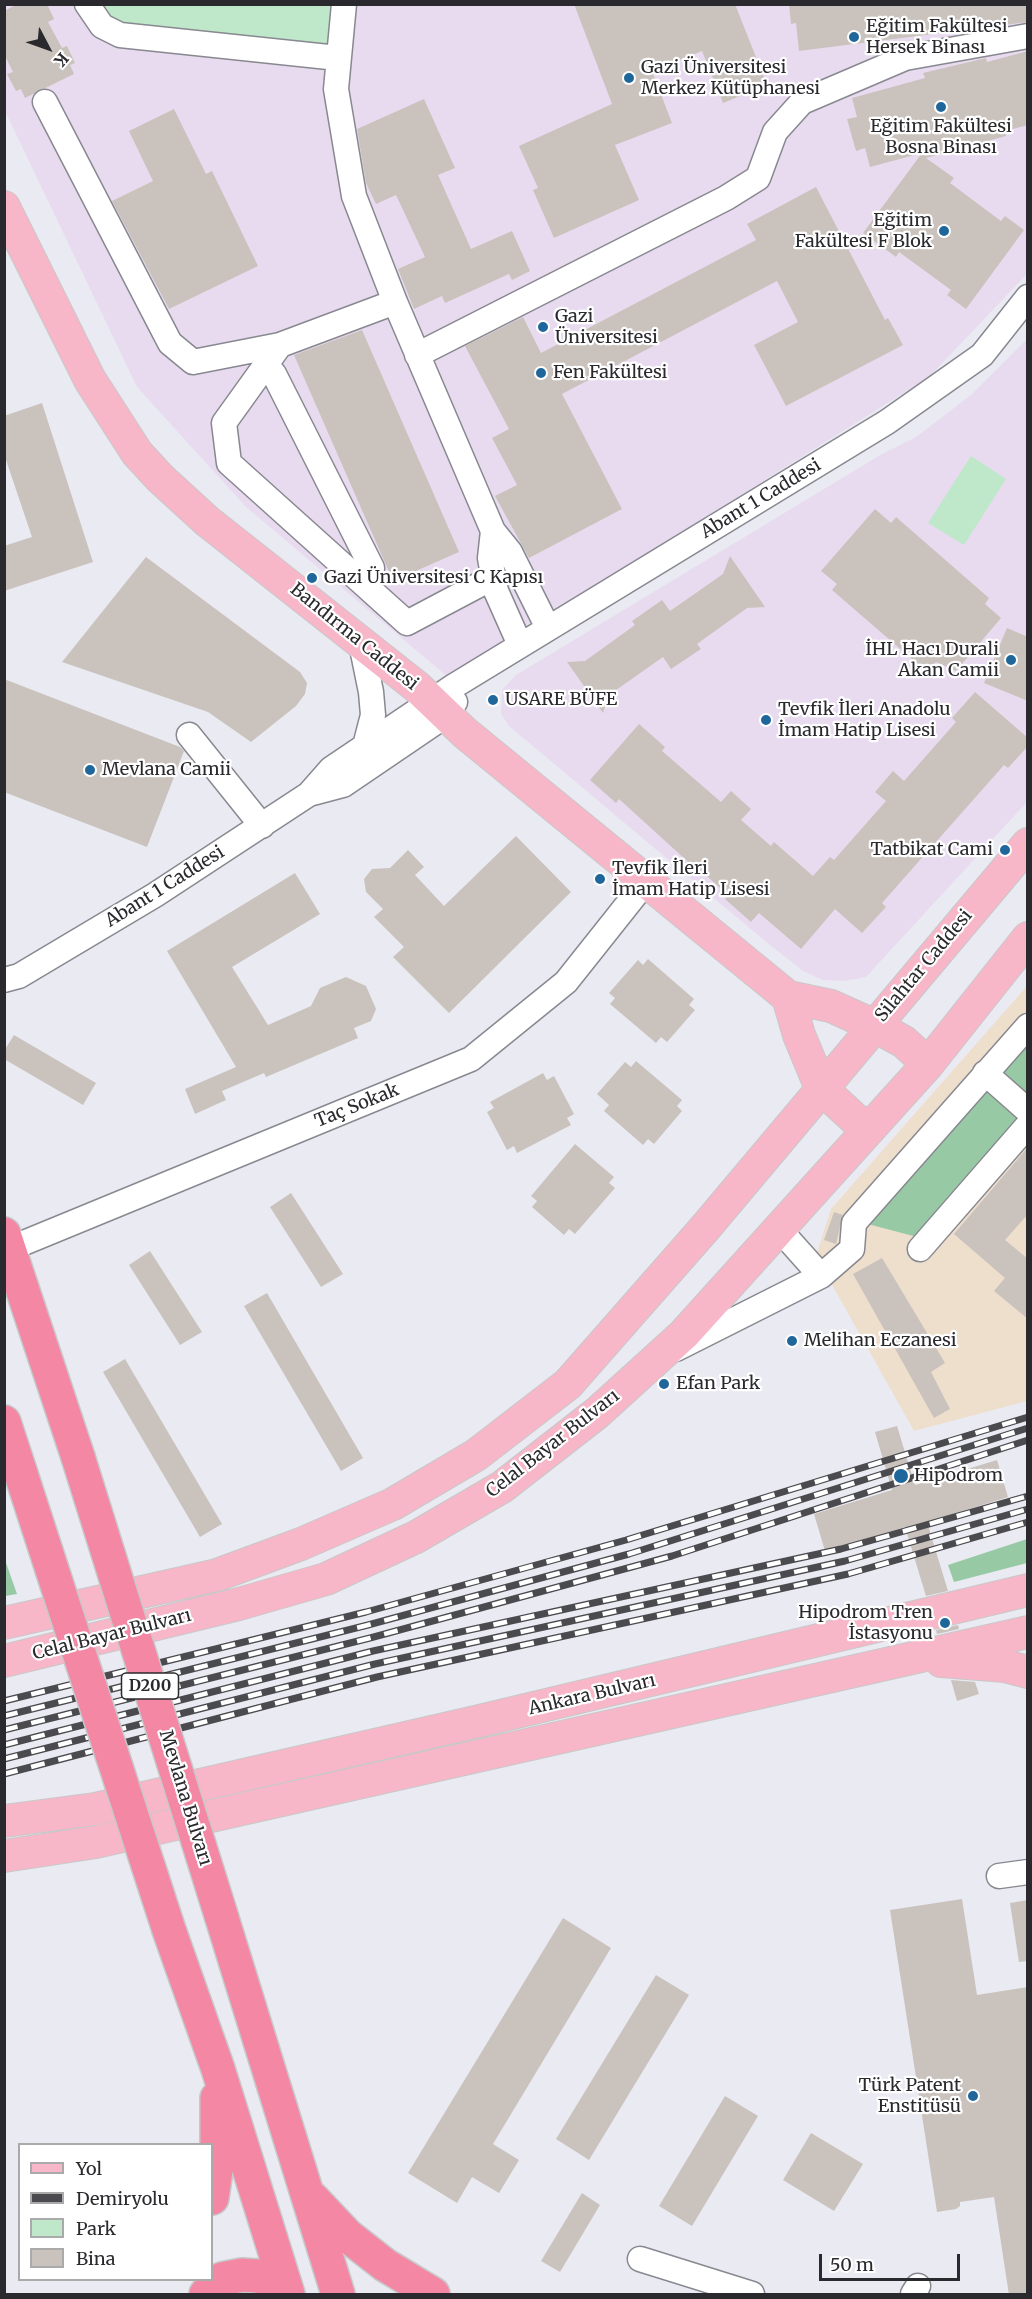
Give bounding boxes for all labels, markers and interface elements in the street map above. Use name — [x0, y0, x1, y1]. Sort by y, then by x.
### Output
place label: Eğitim Fakültesi Hersek Binası — [866, 16, 1008, 58]
north arrow — [18, 18, 78, 78]
marker: Eğitim Fakültesi Hersek Binası — [847, 30, 861, 44]
text: K — [50, 49, 73, 71]
place label: Gazi Üniversitesi Merkez Kütüphanesi — [641, 57, 820, 100]
marker: Gazi Üniversitesi Merkez Kütüphanesi — [622, 71, 636, 85]
marker: Eğitim Fakültesi Bosna Binası — [934, 100, 948, 114]
place label: Eğitim Fakültesi Bosna Binası — [870, 116, 1012, 158]
place label: Eğitim Fakültesi F Blok — [795, 210, 932, 252]
marker: Eğitim Fakültesi F Blok — [937, 224, 951, 238]
place label: Gazi Üniversitesi — [555, 306, 658, 348]
marker: Gazi Üniversitesi — [536, 320, 550, 334]
place label: Fen Fakültesi — [553, 362, 667, 384]
marker: Fen Fakültesi — [534, 366, 548, 380]
street label: Abant 1 Caddesi — [697, 455, 825, 543]
place label: Gazi Üniversitesi C Kapısı — [324, 567, 543, 589]
marker: Gazi Üniversitesi C Kapısı — [305, 571, 319, 585]
street label: Bandırma Caddesi — [286, 579, 422, 695]
place label: İHL Hacı Durali Akan Camii — [865, 639, 999, 682]
marker: İHL Hacı Durali Akan Camii — [1004, 653, 1018, 667]
place label: USARE BÜFE — [505, 689, 617, 711]
marker: USARE BÜFE — [486, 693, 500, 707]
place label: Tevfik İleri Anadolu İmam Hatip Lisesi — [778, 699, 951, 742]
marker: Tevfik İleri Anadolu İmam Hatip Lisesi — [759, 713, 773, 727]
place label: Mevlana Camii — [102, 759, 231, 781]
marker: Mevlana Camii — [83, 763, 97, 777]
place label: Tatbikat Cami — [871, 839, 993, 861]
street label: Abant 1 Caddesi — [102, 842, 228, 932]
marker: Tatbikat Cami — [998, 843, 1012, 857]
place label: Tevfik İleri İmam Hatip Lisesi — [612, 858, 770, 900]
marker: Tevfik İleri İmam Hatip Lisesi — [593, 872, 607, 886]
street label: Silahtar Caddesi — [871, 906, 977, 1026]
street label: Taç Sokak — [312, 1079, 402, 1133]
place label: Melihan Eczanesi — [804, 1330, 957, 1352]
marker: Melihan Eczanesi — [785, 1334, 799, 1348]
place label: Efan Park — [676, 1373, 760, 1395]
marker: Efan Park — [657, 1377, 671, 1391]
street label: Celal Bayar Bulvarı — [482, 1385, 624, 1503]
place label: Hipodrom — [914, 1465, 1003, 1487]
marker: Hipodrom — [892, 1467, 910, 1485]
place label: Hipodrom Tren İstasyonu — [798, 1602, 933, 1644]
street label: Celal Bayar Bulvarı — [30, 1605, 194, 1665]
marker: Hipodrom Tren İstasyonu — [938, 1616, 952, 1630]
street label: Ankara Bulvarı — [526, 1670, 658, 1720]
road number: D200 — [122, 1673, 178, 1699]
street label: Mevlana Bulvarı — [154, 1728, 216, 1868]
place label: Türk Patent Enstitüsü — [858, 2075, 961, 2118]
marker: Türk Patent Enstitüsü — [966, 2089, 980, 2103]
legend — [18, 2143, 213, 2281]
text: Yol — [76, 2157, 102, 2180]
text: Demiryolu — [76, 2187, 169, 2210]
text: Park — [76, 2217, 116, 2240]
scale bar — [822, 2242, 963, 2280]
text: Bina — [76, 2247, 115, 2270]
text: 50 m — [830, 2253, 874, 2276]

